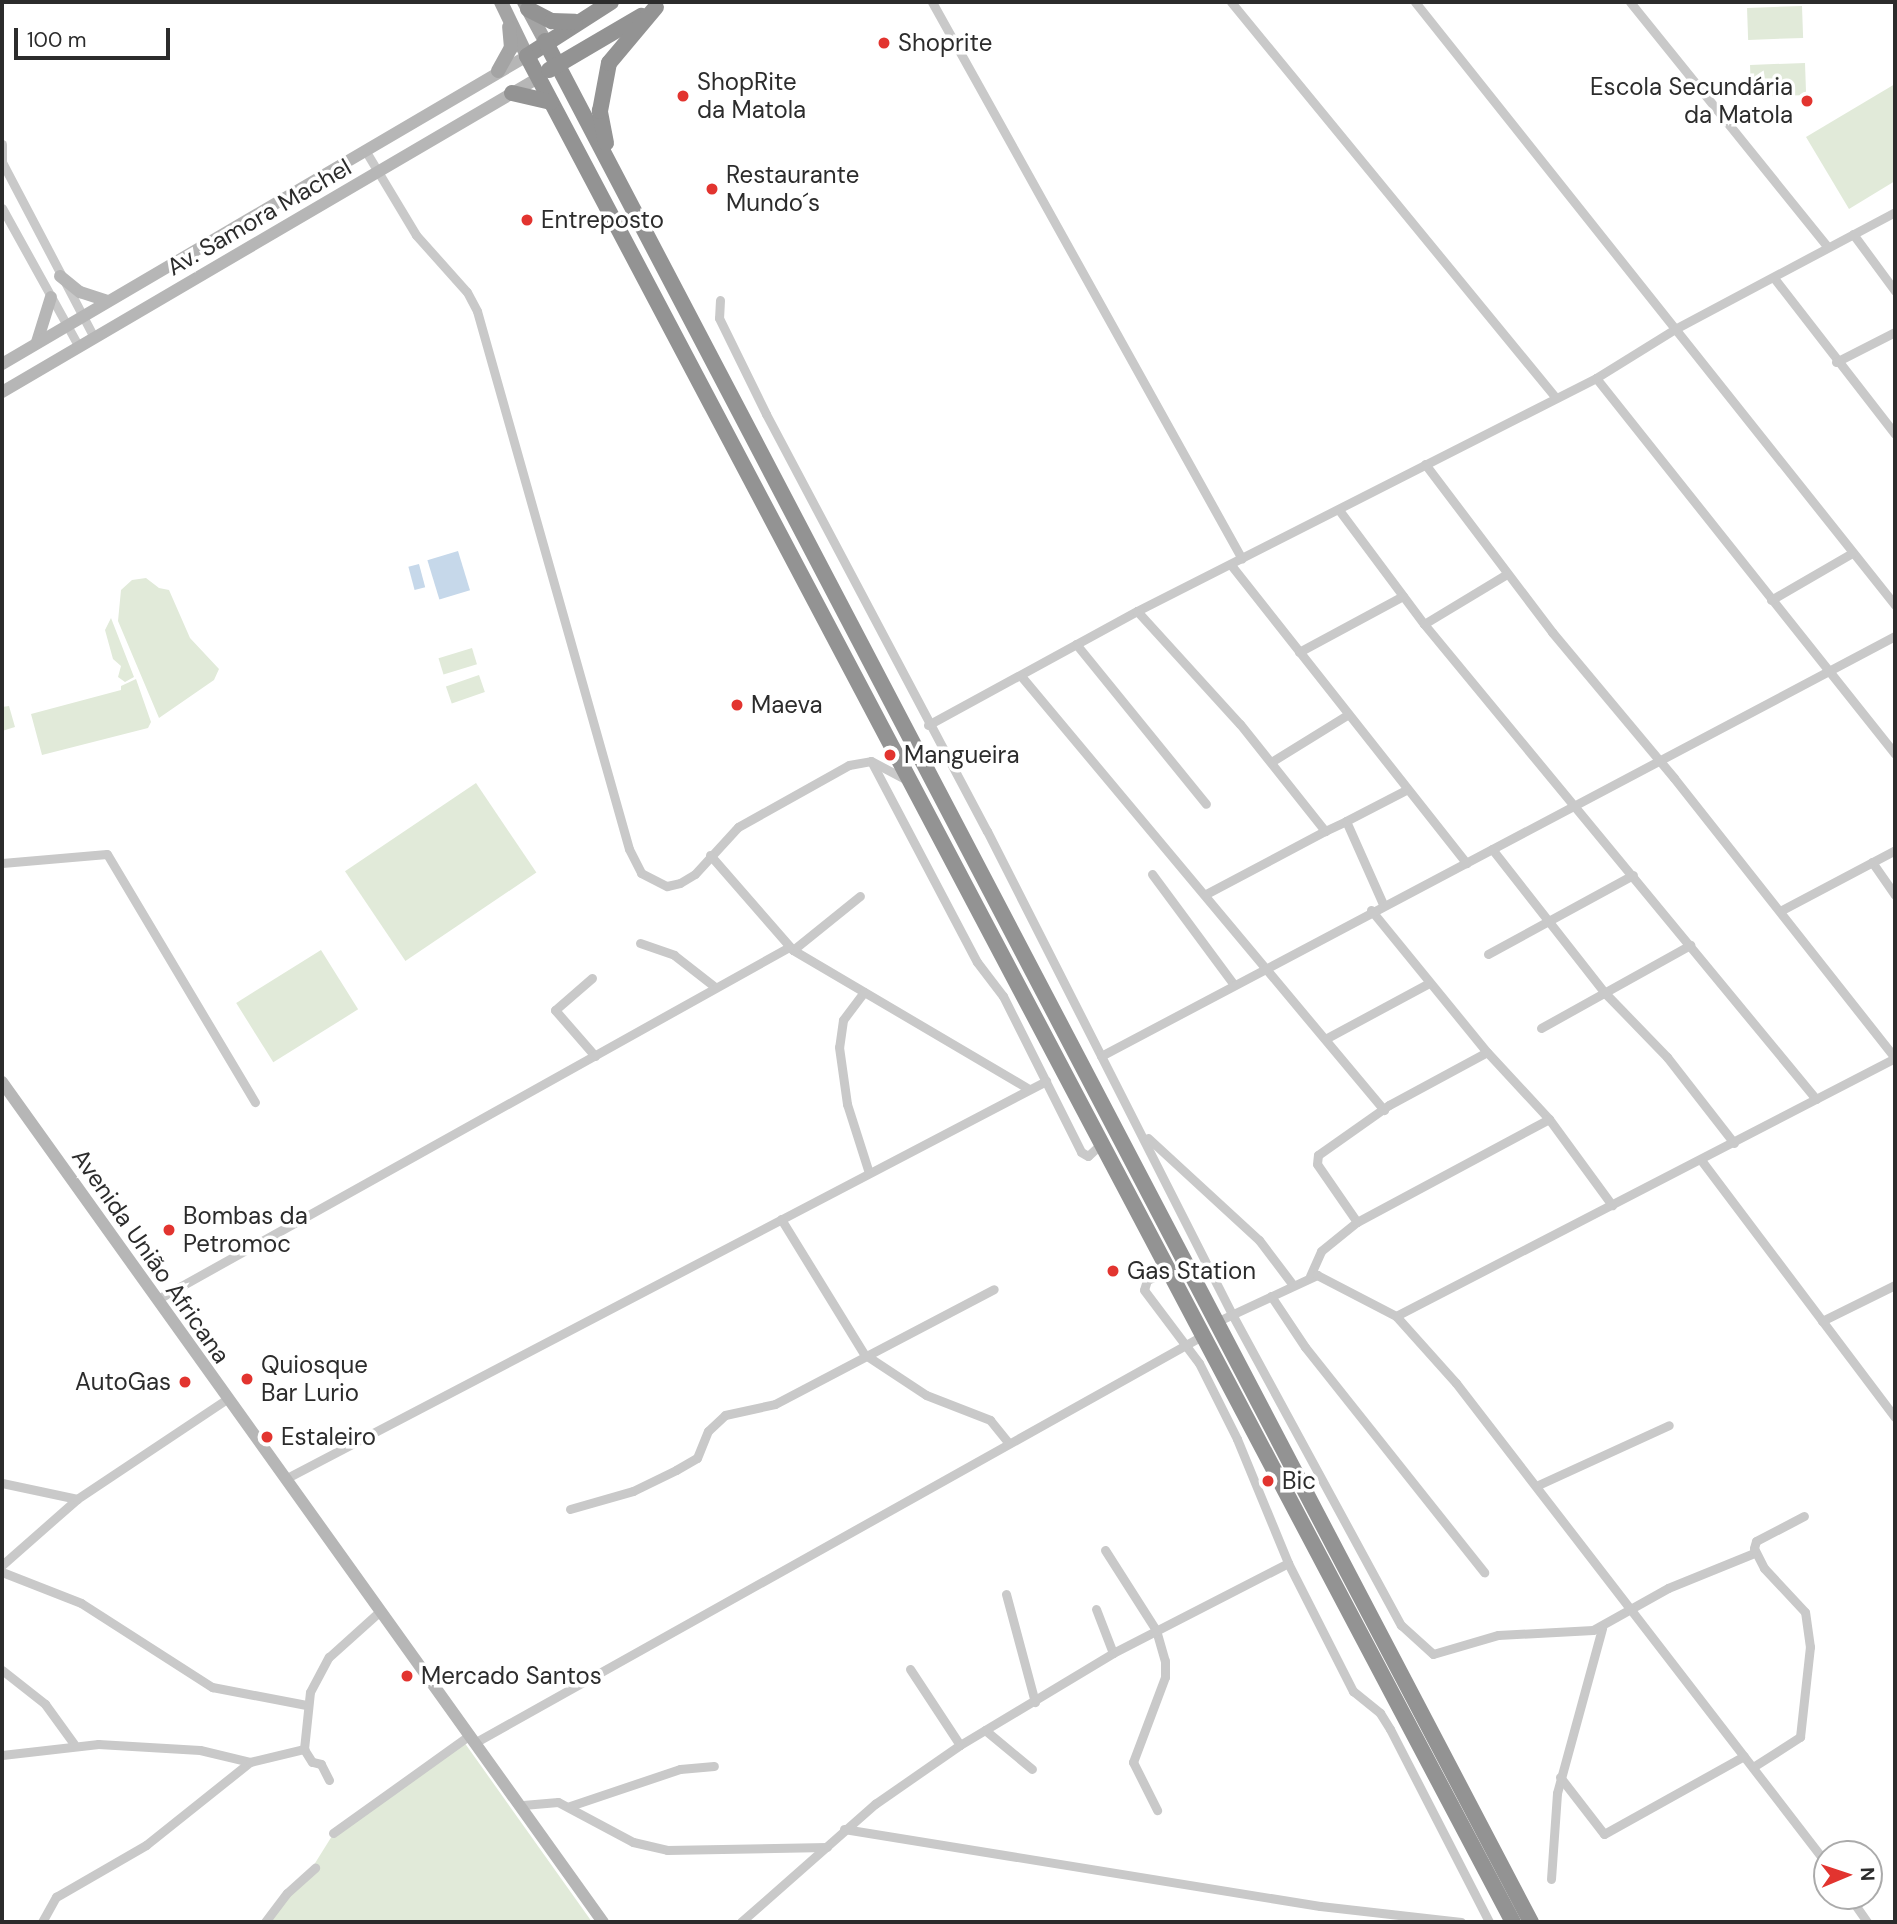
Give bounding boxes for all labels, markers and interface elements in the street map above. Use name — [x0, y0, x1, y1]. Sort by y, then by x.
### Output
scale bar — [18, 14, 173, 58]
text: 100 m — [27, 26, 87, 54]
place label: Shoprite — [898, 29, 992, 57]
marker: Shoprite — [876, 35, 892, 51]
place label: ShopRite da Matola — [697, 68, 806, 124]
place label: Escola Secundária da Matola — [1590, 73, 1793, 129]
marker: ShopRite da Matola — [675, 88, 691, 104]
marker: Escola Secundária da Matola — [1799, 93, 1815, 109]
street label: Av. Samora Machel — [162, 152, 356, 282]
place label: Restaurante Mundo´s — [726, 161, 859, 217]
marker: Restaurante Mundo´s — [704, 181, 720, 197]
place label: Entreposto — [541, 206, 664, 234]
marker: Entreposto — [519, 212, 535, 228]
place label: Maeva — [751, 691, 822, 719]
marker: Maeva — [729, 697, 745, 713]
place label: Mangueira — [904, 741, 1019, 769]
marker: Mangueira — [882, 747, 898, 763]
street label: Avenida União Africana — [66, 1143, 236, 1369]
place label: Bombas da Petromoc — [183, 1202, 308, 1258]
marker: Bombas da Petromoc — [161, 1222, 177, 1238]
place label: Gas Station — [1127, 1257, 1256, 1285]
marker: Gas Station — [1105, 1263, 1121, 1279]
place label: Quiosque Bar Lurio — [261, 1351, 368, 1407]
place label: AutoGas — [75, 1368, 171, 1396]
marker: Quiosque Bar Lurio — [239, 1371, 255, 1387]
marker: AutoGas — [177, 1374, 193, 1390]
place label: Estaleiro — [281, 1423, 376, 1451]
marker: Estaleiro — [259, 1429, 275, 1445]
place label: Bic — [1282, 1467, 1316, 1495]
marker: Bic — [1260, 1473, 1276, 1489]
place label: Mercado Santos — [421, 1662, 602, 1690]
marker: Mercado Santos — [399, 1668, 415, 1684]
north arrow — [1813, 1840, 1883, 1910]
text: N — [1855, 1867, 1880, 1882]

